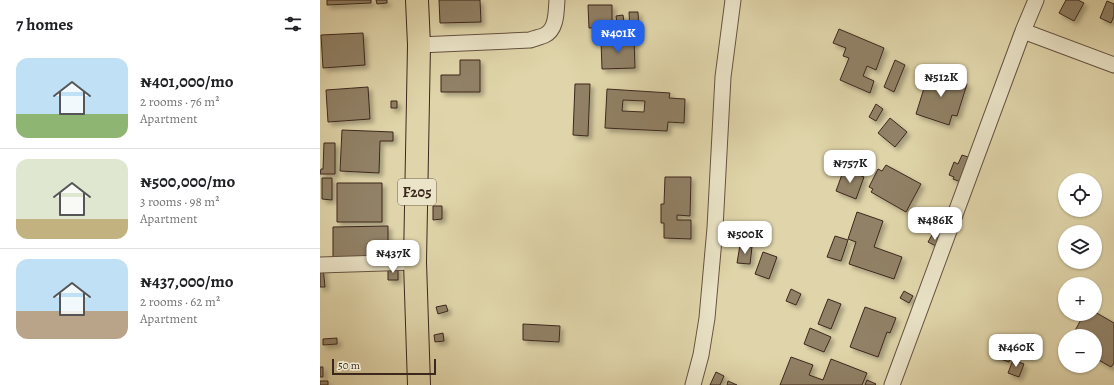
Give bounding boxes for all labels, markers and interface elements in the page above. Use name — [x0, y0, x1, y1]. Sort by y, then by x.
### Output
text: 7 homes — [16, 13, 73, 36]
icon: filters — [282, 13, 304, 35]
pin: ₦401K — [590, 20, 646, 54]
text: ₦401K — [600, 24, 636, 41]
pin: ₦512K — [913, 64, 969, 98]
text: ₦512K — [924, 68, 958, 85]
text: ₦401,000/mo — [140, 70, 233, 93]
icon: home — [48, 74, 96, 122]
text: 2 rooms · 76 m² — [140, 93, 219, 110]
text: Apartment — [140, 110, 198, 127]
pin: ₦757K — [822, 150, 878, 184]
text: ₦757K — [833, 154, 867, 171]
text: ₦500,000/mo — [140, 170, 235, 193]
map controls — [1058, 173, 1102, 373]
button: locate — [1058, 173, 1102, 217]
icon: home — [48, 175, 96, 223]
road number: F205 — [398, 179, 436, 205]
text: 3 rooms · 98 m² — [140, 193, 219, 210]
pin: ₦486K — [907, 207, 963, 241]
text: Apartment — [140, 210, 198, 227]
text: ₦486K — [917, 211, 953, 228]
pin: ₦500K — [717, 221, 773, 255]
text: ₦500K — [727, 225, 763, 242]
button: layers — [1058, 225, 1102, 269]
pin: ₦437K — [365, 240, 421, 274]
text: ₦437K — [376, 244, 410, 261]
text: ₦437,000/mo — [140, 270, 233, 293]
icon: home — [48, 275, 96, 323]
button: + — [1058, 277, 1102, 321]
text: 2 rooms · 62 m² — [140, 293, 220, 310]
text: Apartment — [140, 310, 198, 327]
button: − — [1058, 329, 1102, 373]
pin: ₦460K — [988, 334, 1044, 368]
text: ₦460K — [998, 338, 1034, 355]
scale bar — [332, 357, 436, 376]
text: 50 m — [338, 358, 360, 373]

